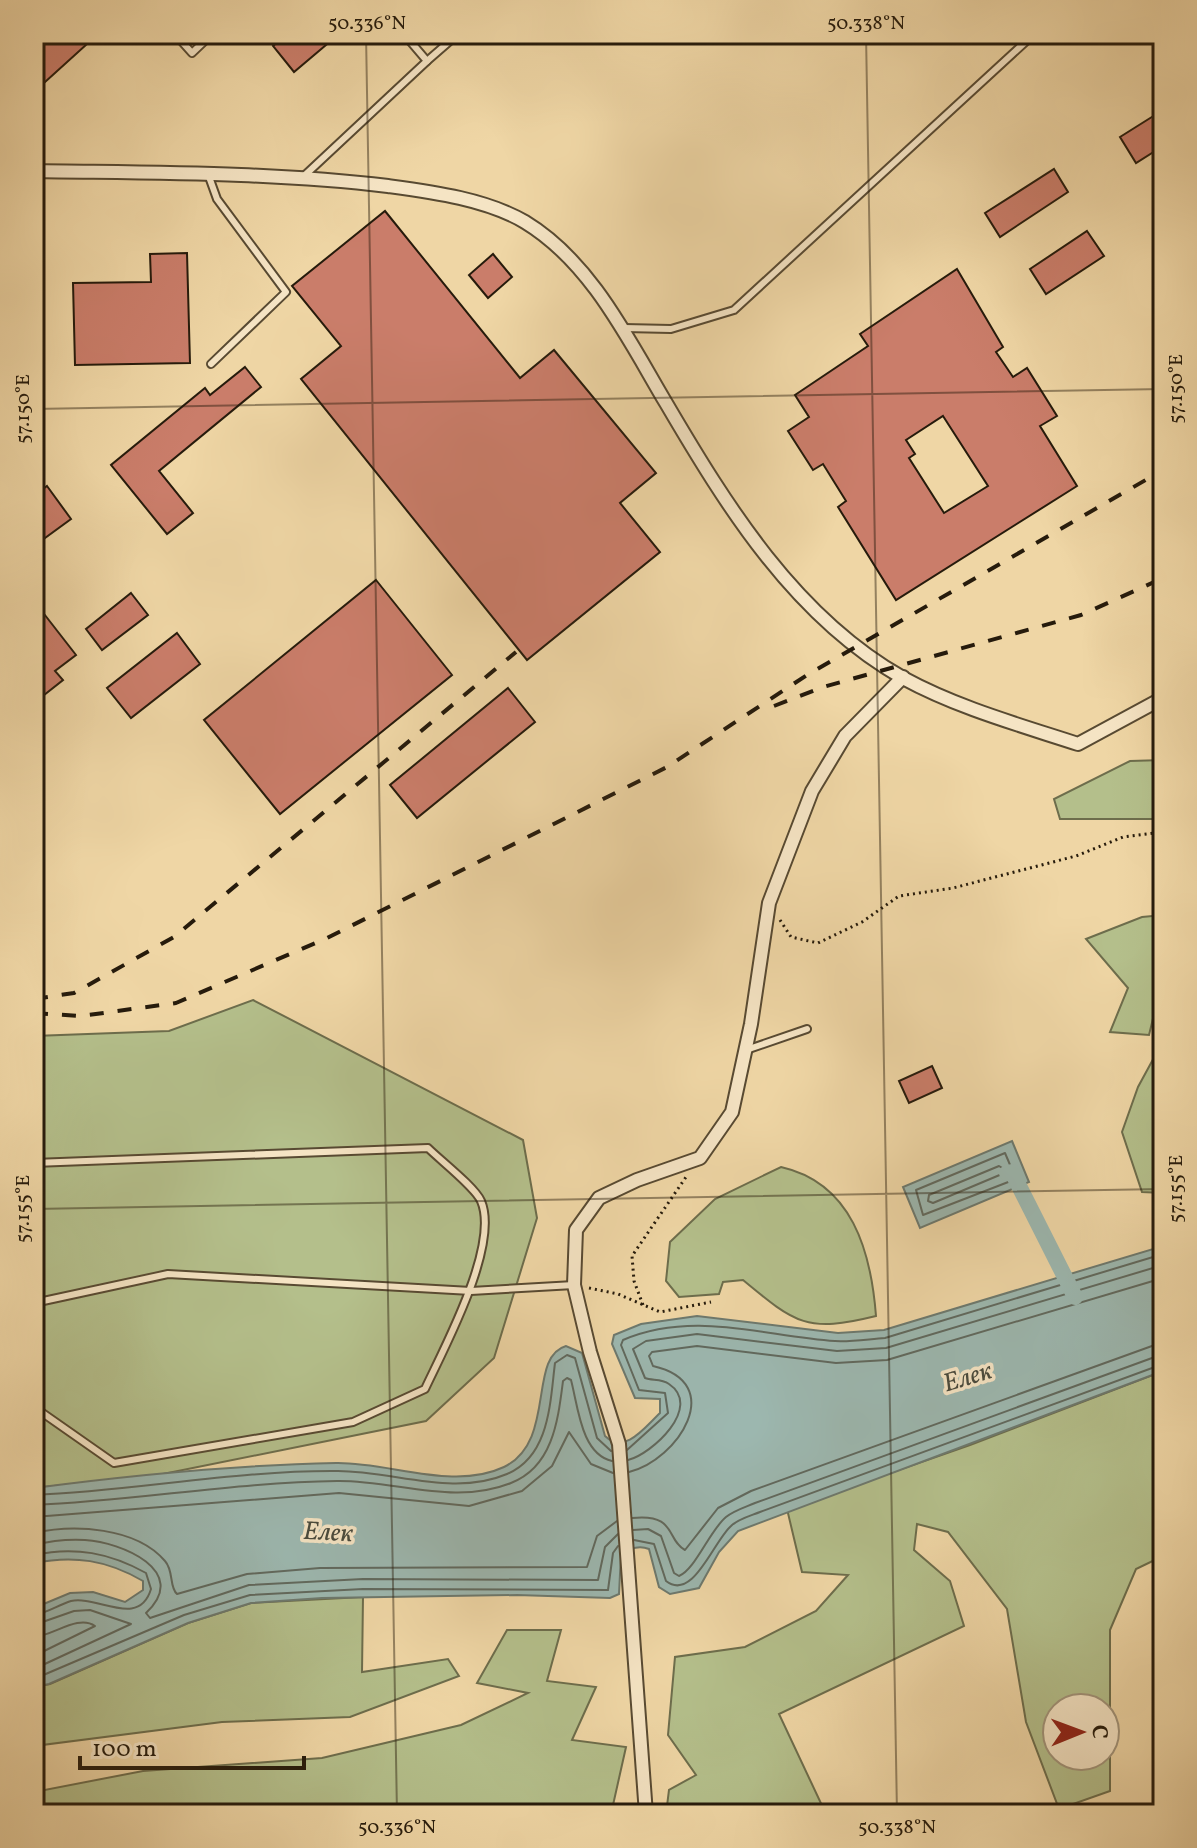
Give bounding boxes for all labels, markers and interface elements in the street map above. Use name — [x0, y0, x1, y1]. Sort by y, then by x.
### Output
text: 50.336°N — [328, 10, 406, 38]
text: 50.338°N — [827, 10, 905, 38]
text: 57.150°E — [1163, 354, 1191, 424]
text: 57.150°E — [10, 374, 38, 444]
text: 57.155°E — [1163, 1155, 1191, 1223]
text: 57.155°E — [10, 1175, 38, 1243]
water label: Елек — [939, 1353, 997, 1402]
water label: Елек — [302, 1514, 354, 1552]
north arrow — [1041, 1692, 1121, 1772]
scale bar — [80, 1720, 304, 1770]
text: С — [1083, 1724, 1114, 1739]
text: 100 m — [92, 1733, 157, 1767]
text: 50.336°N — [358, 1814, 436, 1842]
text: 50.338°N — [858, 1814, 936, 1842]

